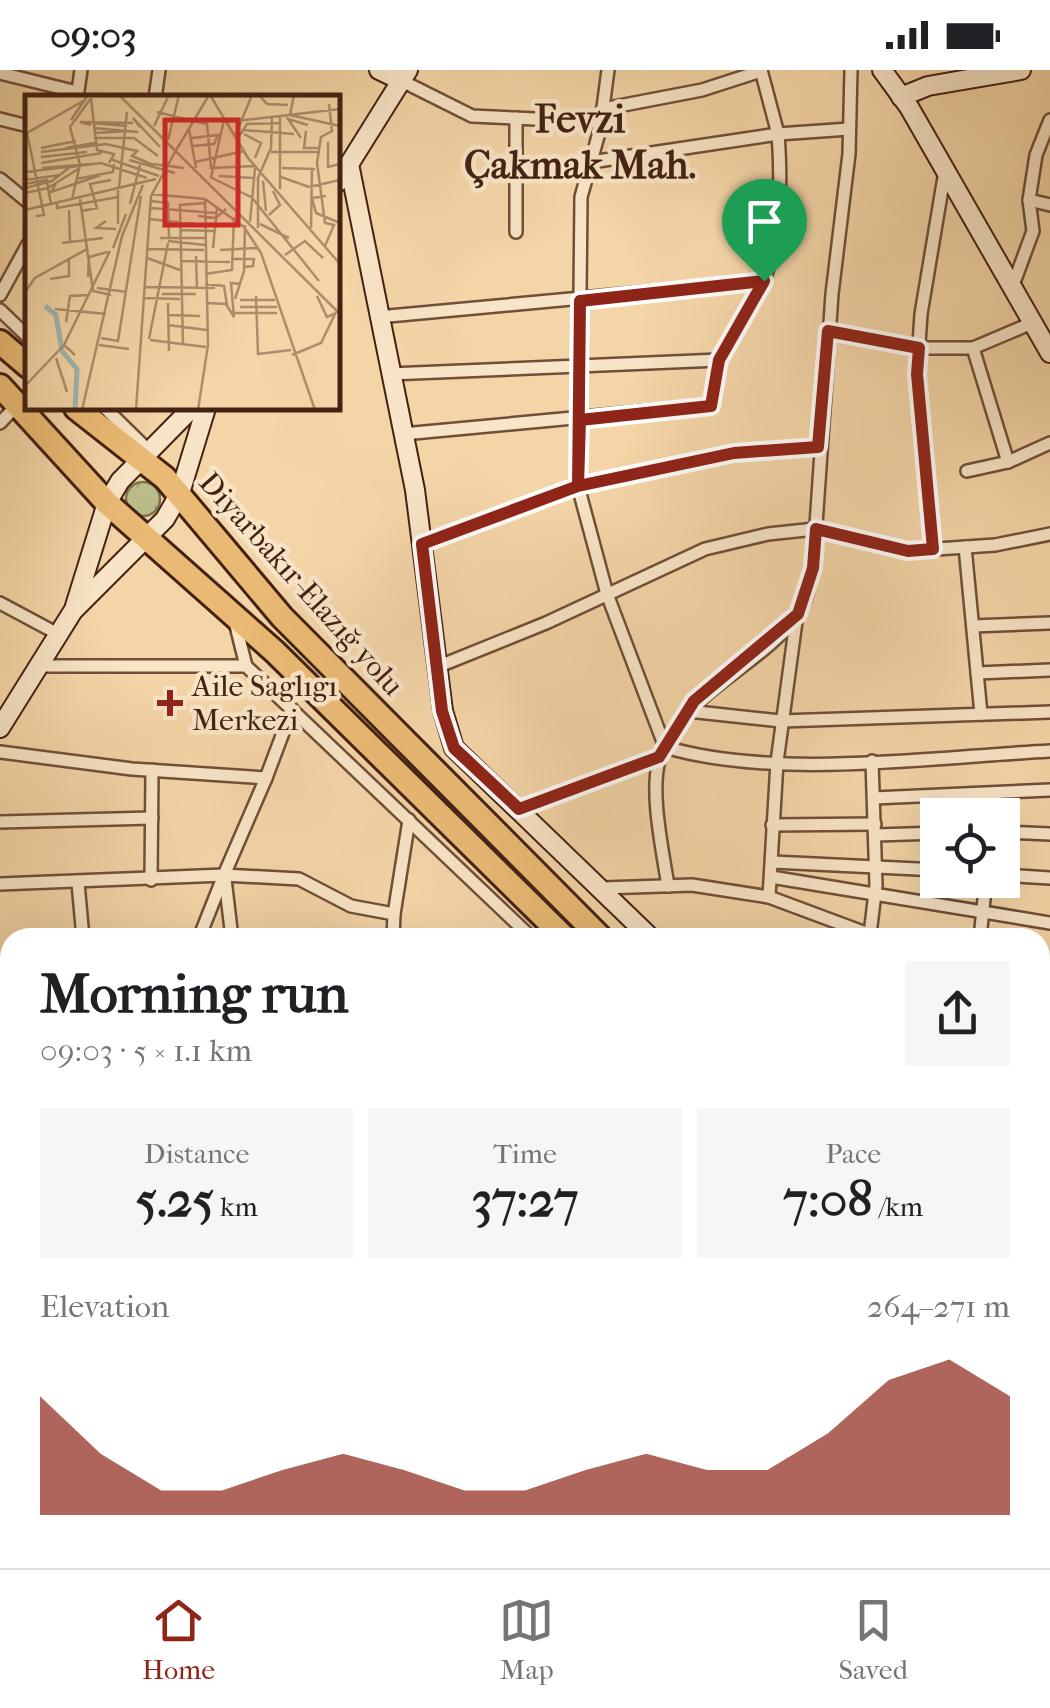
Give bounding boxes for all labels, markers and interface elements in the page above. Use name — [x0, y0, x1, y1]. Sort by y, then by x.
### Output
text: 09:03 — [50, 13, 137, 58]
inset map — [25, 95, 340, 410]
district label: Fevzi Çakmak Mah. — [464, 96, 696, 189]
pin — [722, 179, 807, 282]
icon: arrive — [737, 194, 792, 249]
street label: Diyarbakır-Elazığ yolu — [191, 465, 411, 703]
place label: Aile Saglıgı Merkezi — [191, 669, 337, 738]
marker: Aile Saglıgı Merkezi — [157, 690, 183, 716]
map controls — [920, 798, 1020, 898]
button: locate — [920, 798, 1020, 898]
button: share — [905, 961, 1010, 1066]
text: Morning run — [40, 962, 348, 1026]
text: 09:03 · 5 × 1.1 km — [40, 1032, 252, 1069]
text: Distance — [144, 1137, 249, 1170]
text: Time — [493, 1137, 557, 1170]
text: Pace — [825, 1137, 881, 1170]
text: 5.25 — [136, 1170, 214, 1229]
text: 37:27 — [472, 1170, 578, 1229]
text: 7:08 — [784, 1170, 873, 1229]
text: km — [214, 1190, 258, 1223]
text: /km — [873, 1190, 923, 1223]
text: Elevation — [40, 1288, 169, 1325]
text: 264–271 m — [867, 1288, 1010, 1325]
tab: Home — [142, 1593, 215, 1686]
tab: Map — [499, 1593, 554, 1686]
tab: Saved — [838, 1593, 908, 1686]

